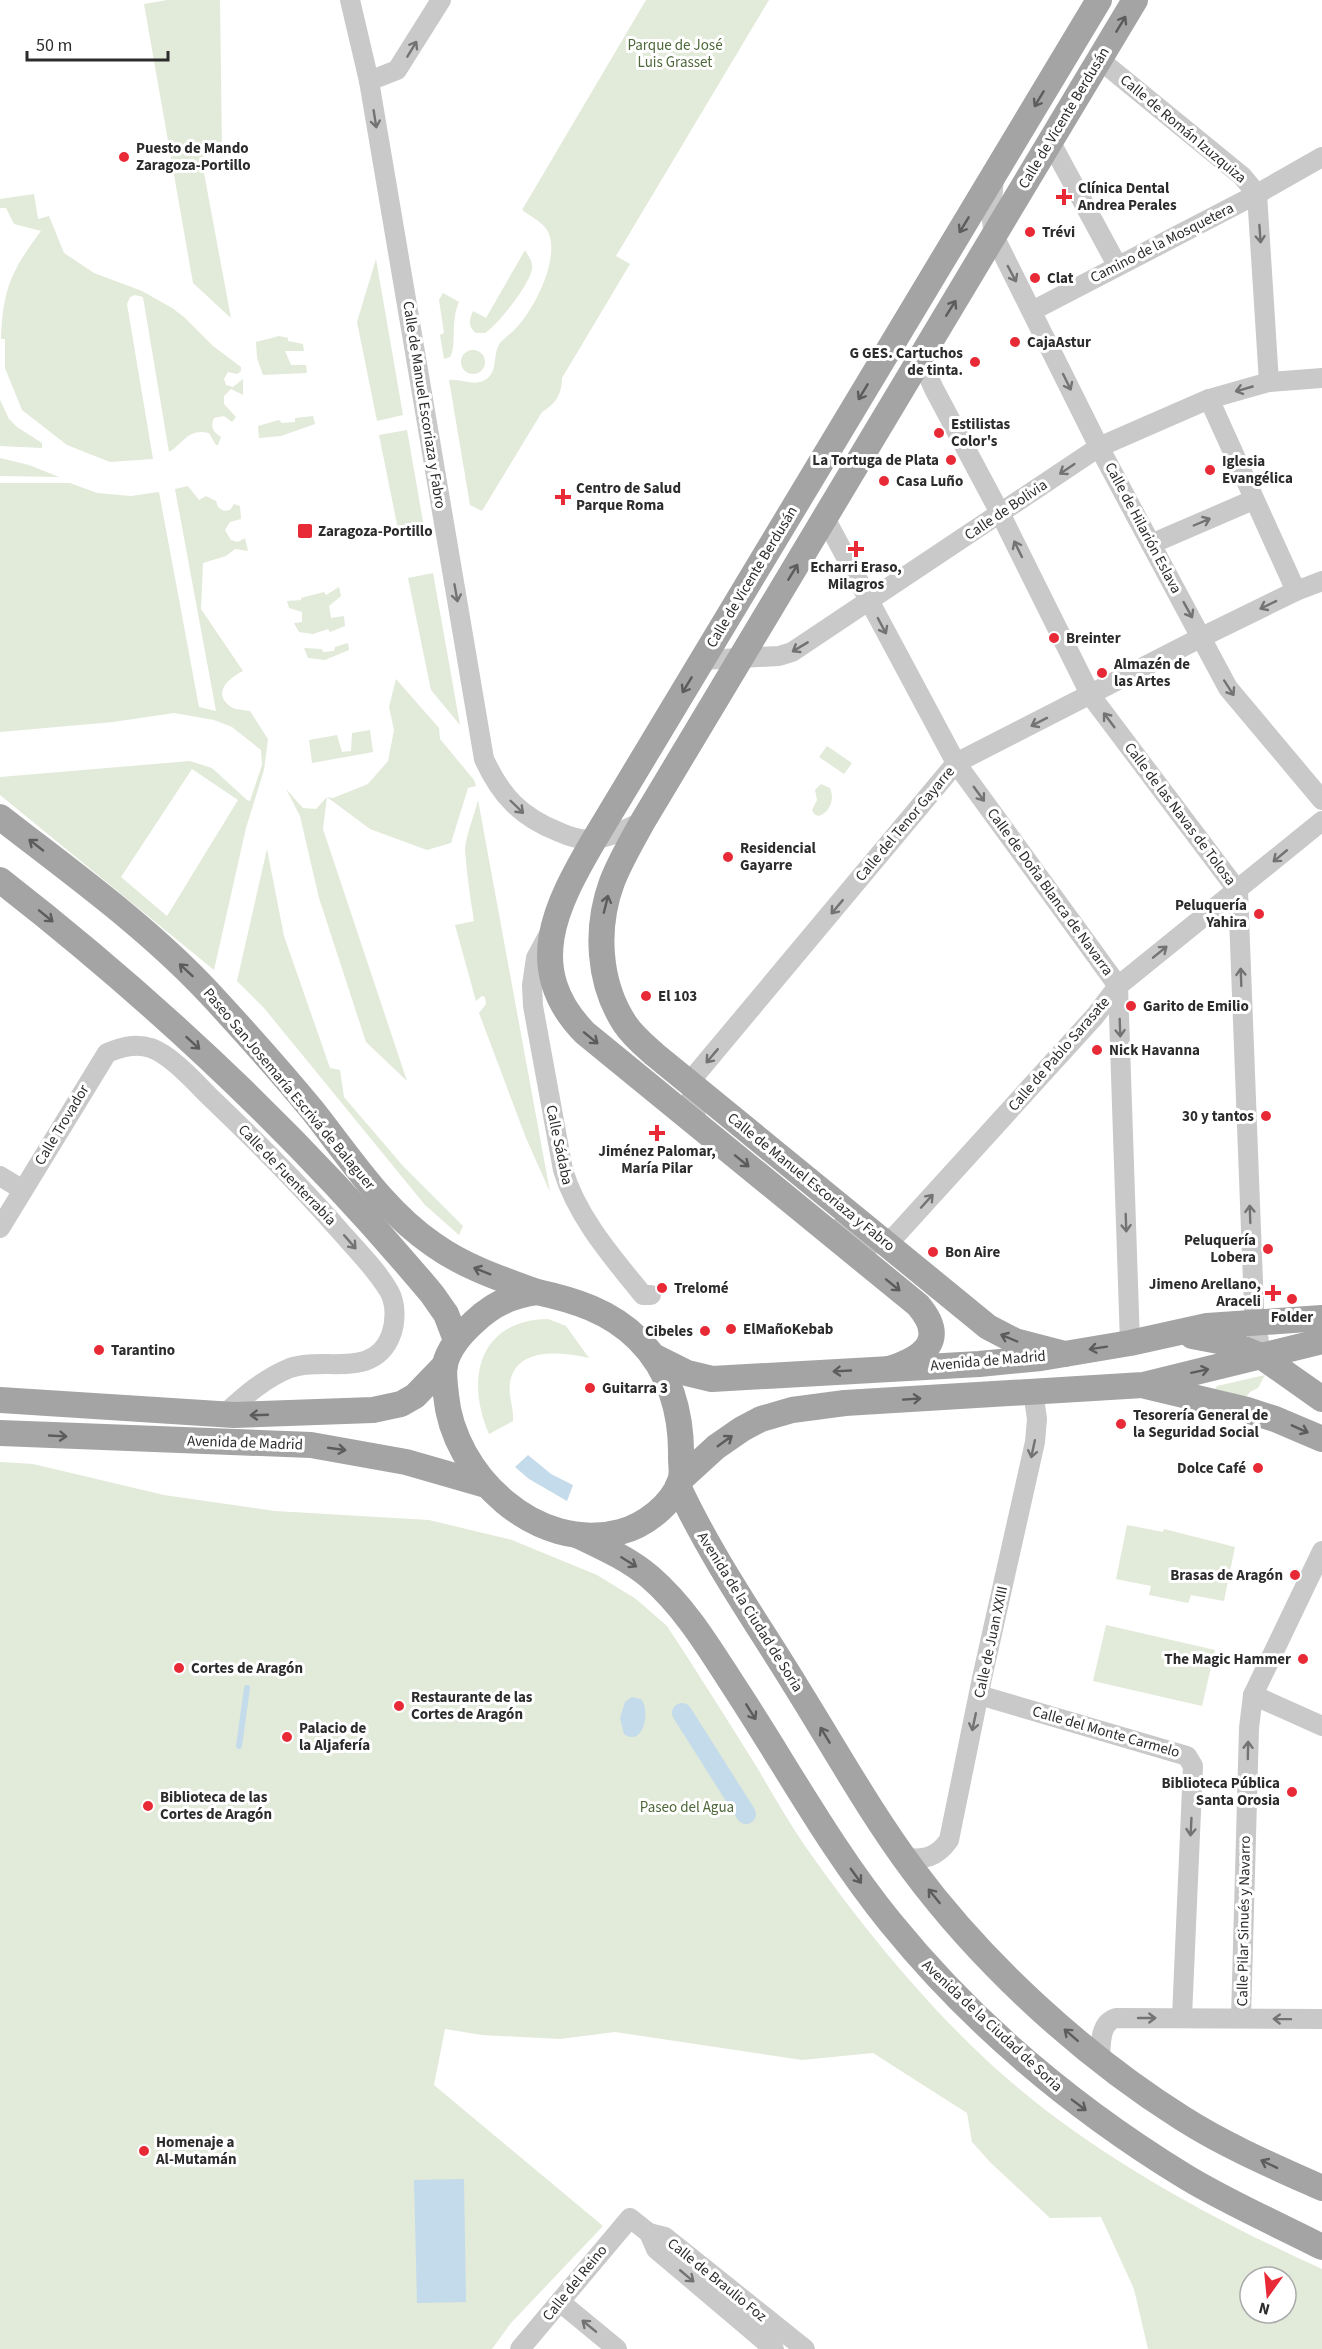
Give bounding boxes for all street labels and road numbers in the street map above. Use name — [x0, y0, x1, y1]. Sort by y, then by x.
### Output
street label: Calle de Vicente Berdusán — [1013, 43, 1115, 193]
street label: Calle de Román Izuzquiza — [1115, 70, 1251, 188]
street label: Camino de la Mosquetera — [1087, 198, 1237, 288]
street label: Calle de Manuel Escoriaza y Fabro — [397, 300, 451, 510]
street label: Calle de Hilarión Eslava — [1099, 459, 1187, 597]
street label: Calle de Bolivia — [960, 475, 1052, 545]
street label: Calle de Vicente Berdusán — [701, 502, 803, 652]
street label: Calle de las Navas de Tolosa — [1119, 738, 1241, 890]
street label: Calle del Tenor Gayarre — [850, 762, 960, 886]
street label: Calle de Doña Blanca de Navarra — [982, 804, 1118, 980]
street label: Paseo San Josemaría Escrivá de Balaguer — [198, 984, 380, 1195]
street label: Calle de Pablo Sarasate — [1003, 992, 1115, 1116]
street label: Calle Trovador — [30, 1080, 95, 1169]
street label: Calle Sádaba — [540, 1103, 578, 1187]
street label: Calle de Manuel Escoriaza y Fabro — [723, 1108, 899, 1256]
street label: Calle de Fuenterrabía — [233, 1120, 341, 1230]
street label: Avenida de Madrid — [929, 1345, 1047, 1377]
street label: Avenida de Madrid — [187, 1430, 303, 1456]
street label: Avenida de la Ciudad de Soria — [692, 1528, 808, 1696]
street label: Calle de Juan XXIII — [969, 1584, 1013, 1700]
street label: Calle del Monte Carmelo — [1030, 1701, 1182, 1763]
street label: Calle Pilar Sinués y Navarro — [1232, 1835, 1256, 2007]
street label: Avenida de la Ciudad de Soria — [917, 1955, 1067, 2097]
street label: Calle de Braulio Foz — [663, 2233, 771, 2327]
street label: Calle del Reino — [538, 2240, 612, 2326]

